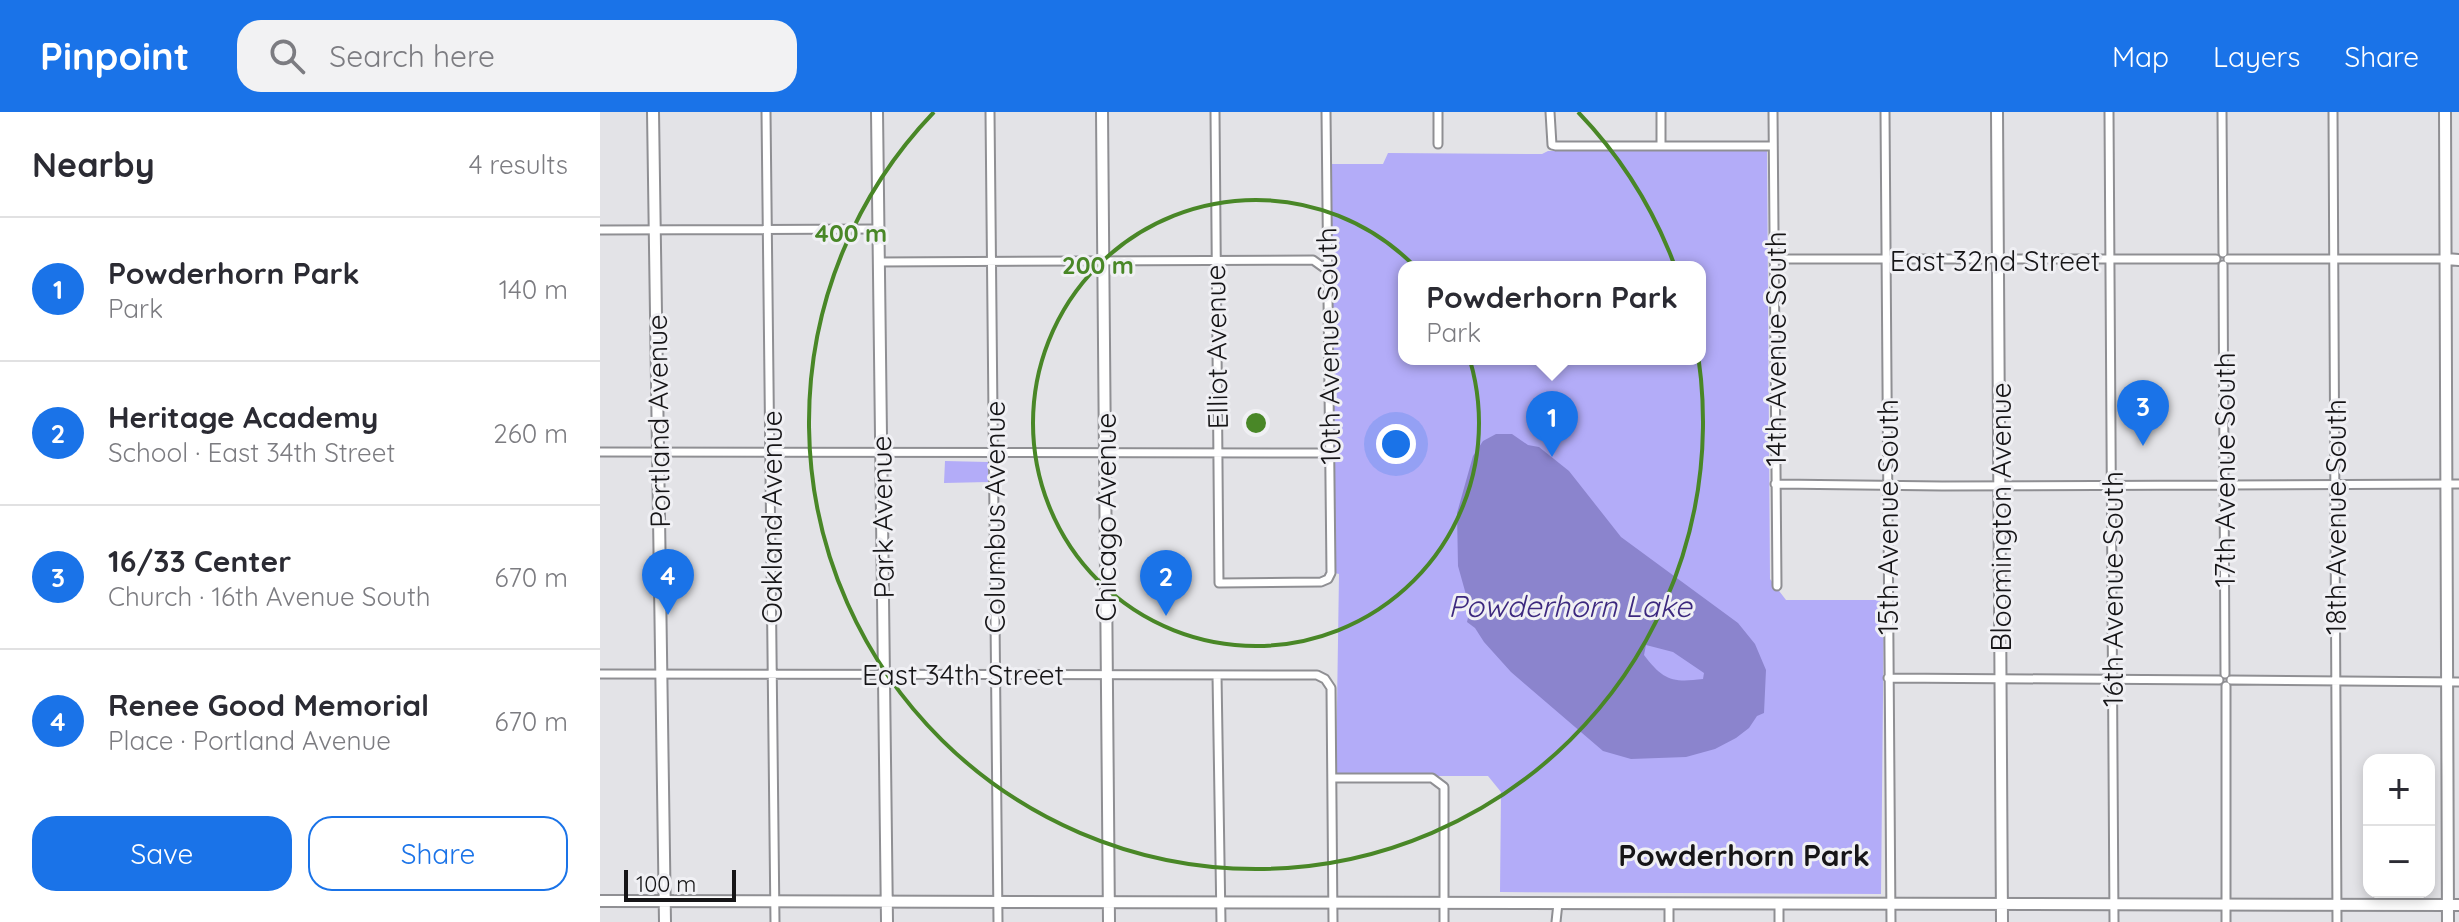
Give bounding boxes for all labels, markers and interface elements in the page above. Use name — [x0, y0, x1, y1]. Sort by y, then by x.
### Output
search box — [237, 20, 797, 92]
text: Pinpoint — [40, 32, 189, 80]
icon: search — [265, 34, 309, 78]
text: Search here — [329, 37, 495, 75]
text: Map — [2112, 39, 2169, 74]
text: Layers — [2213, 39, 2300, 74]
text: Share — [2344, 39, 2419, 74]
text: Nearby — [32, 143, 155, 186]
text: 4 results — [469, 148, 568, 181]
text: 400 m — [815, 218, 887, 248]
street label: 10th Avenue South — [1308, 227, 1348, 465]
street label: 14th Avenue South — [1758, 231, 1793, 467]
street label: East 32nd Street — [1890, 243, 2100, 278]
text: 200 m — [1062, 250, 1134, 280]
text: Powderhorn Park — [108, 254, 360, 292]
popup — [1398, 261, 1706, 365]
street label: Elliot Avenue — [1197, 264, 1235, 430]
text: 1 — [53, 273, 63, 306]
text: 140 m — [499, 273, 568, 306]
text: Powderhorn Park — [1426, 278, 1678, 316]
text: Park — [108, 292, 163, 325]
street label: Portland Avenue — [639, 314, 677, 528]
text: Park — [1426, 316, 1481, 349]
street label: 17th Avenue South — [2207, 352, 2242, 588]
pin: 3 — [2117, 380, 2169, 446]
street label: Bloomington Avenue — [1983, 382, 2018, 652]
pin: 1 — [1526, 391, 1578, 457]
text: Heritage Academy — [108, 398, 378, 436]
street label: 15th Avenue South — [1870, 399, 1905, 635]
street label: 18th Avenue South — [2318, 399, 2353, 635]
street label: Columbus Avenue — [977, 401, 1012, 633]
centre of rings — [1242, 409, 1270, 437]
street label: Oakland Avenue — [754, 410, 789, 624]
street label: Chicago Avenue — [1088, 413, 1123, 621]
text: 2 — [51, 417, 65, 450]
text: 260 m — [493, 417, 568, 450]
your location — [1376, 424, 1416, 464]
street label: Park Avenue — [863, 435, 901, 599]
text: School · East 34th Street — [108, 436, 395, 469]
street label: 16th Avenue South — [2095, 471, 2130, 707]
text: 16/33 Center — [108, 542, 291, 580]
pin: 4 — [642, 549, 694, 615]
pin: 2 — [1140, 550, 1192, 616]
text: 3 — [51, 561, 65, 594]
text: 670 m — [494, 561, 568, 594]
text: Church · 16th Avenue South — [108, 580, 430, 613]
water label: Powderhorn Lake — [1448, 587, 1693, 625]
street label: East 34th Street — [862, 657, 1064, 692]
text: Renee Good Memorial — [108, 686, 429, 724]
text: 4 — [50, 705, 66, 738]
text: 670 m — [494, 705, 568, 738]
text: Place · Portland Avenue — [108, 724, 391, 757]
map controls — [2363, 754, 2435, 898]
button: + — [2363, 754, 2435, 826]
button: Save — [32, 816, 292, 891]
button: Share — [308, 816, 568, 891]
button: − — [2363, 826, 2435, 898]
district label: Powderhorn Park — [1618, 836, 1870, 874]
scale bar — [624, 866, 736, 902]
text: 100 m — [636, 870, 696, 898]

